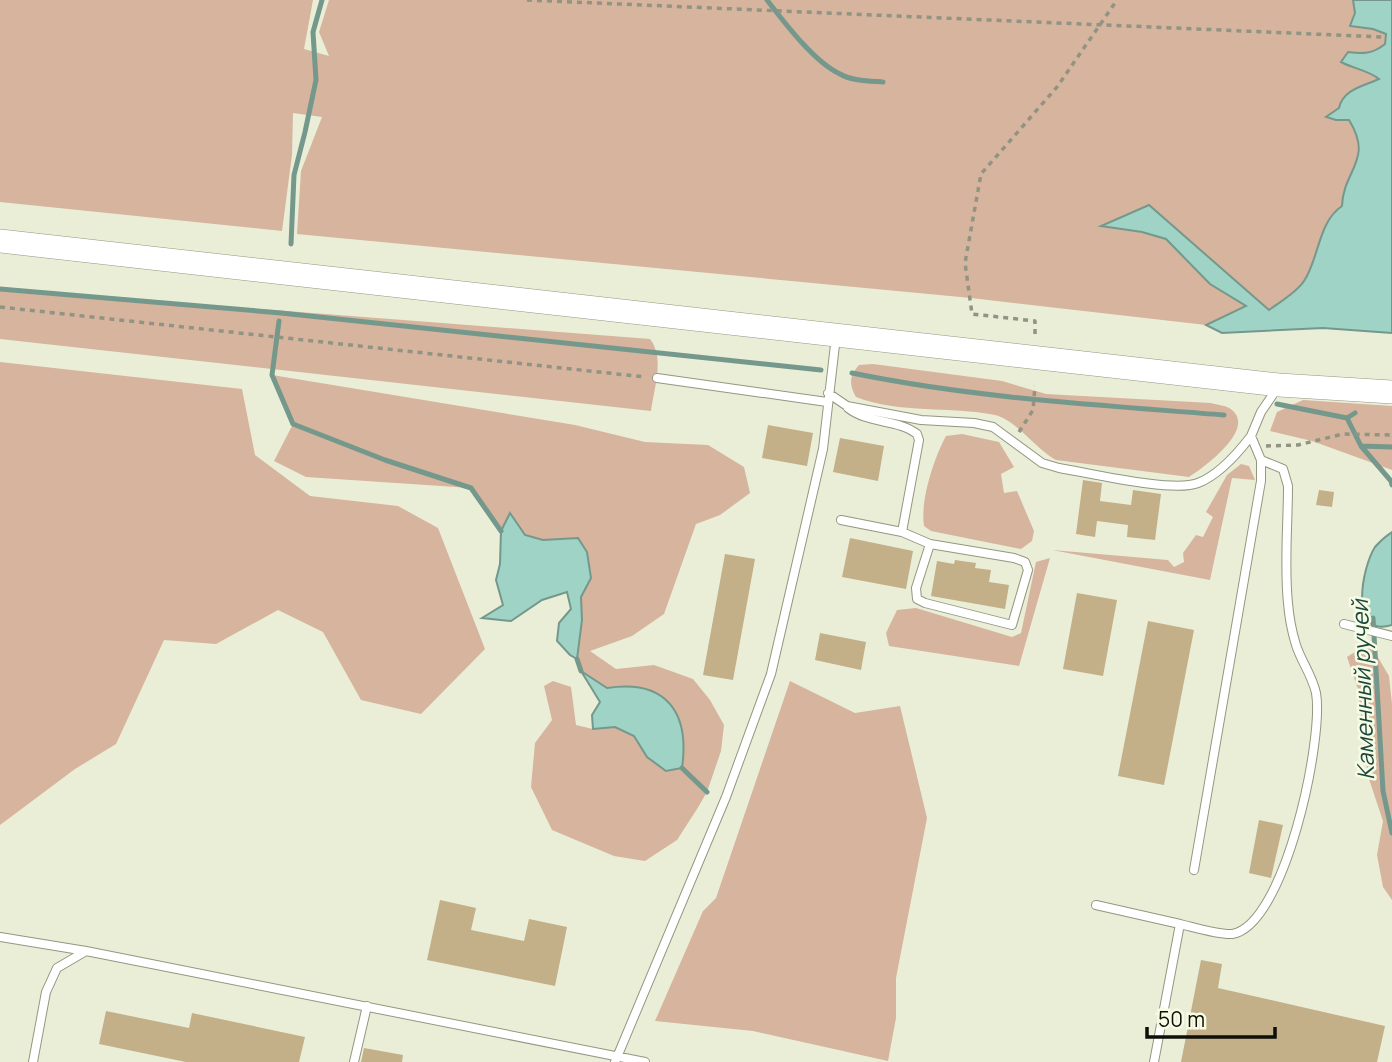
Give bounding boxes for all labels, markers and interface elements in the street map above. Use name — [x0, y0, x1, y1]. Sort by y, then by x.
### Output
water label: Каменный ручей — [1343, 597, 1381, 781]
scale bar — [1147, 996, 1275, 1040]
text: 50 m — [1158, 1005, 1205, 1033]

